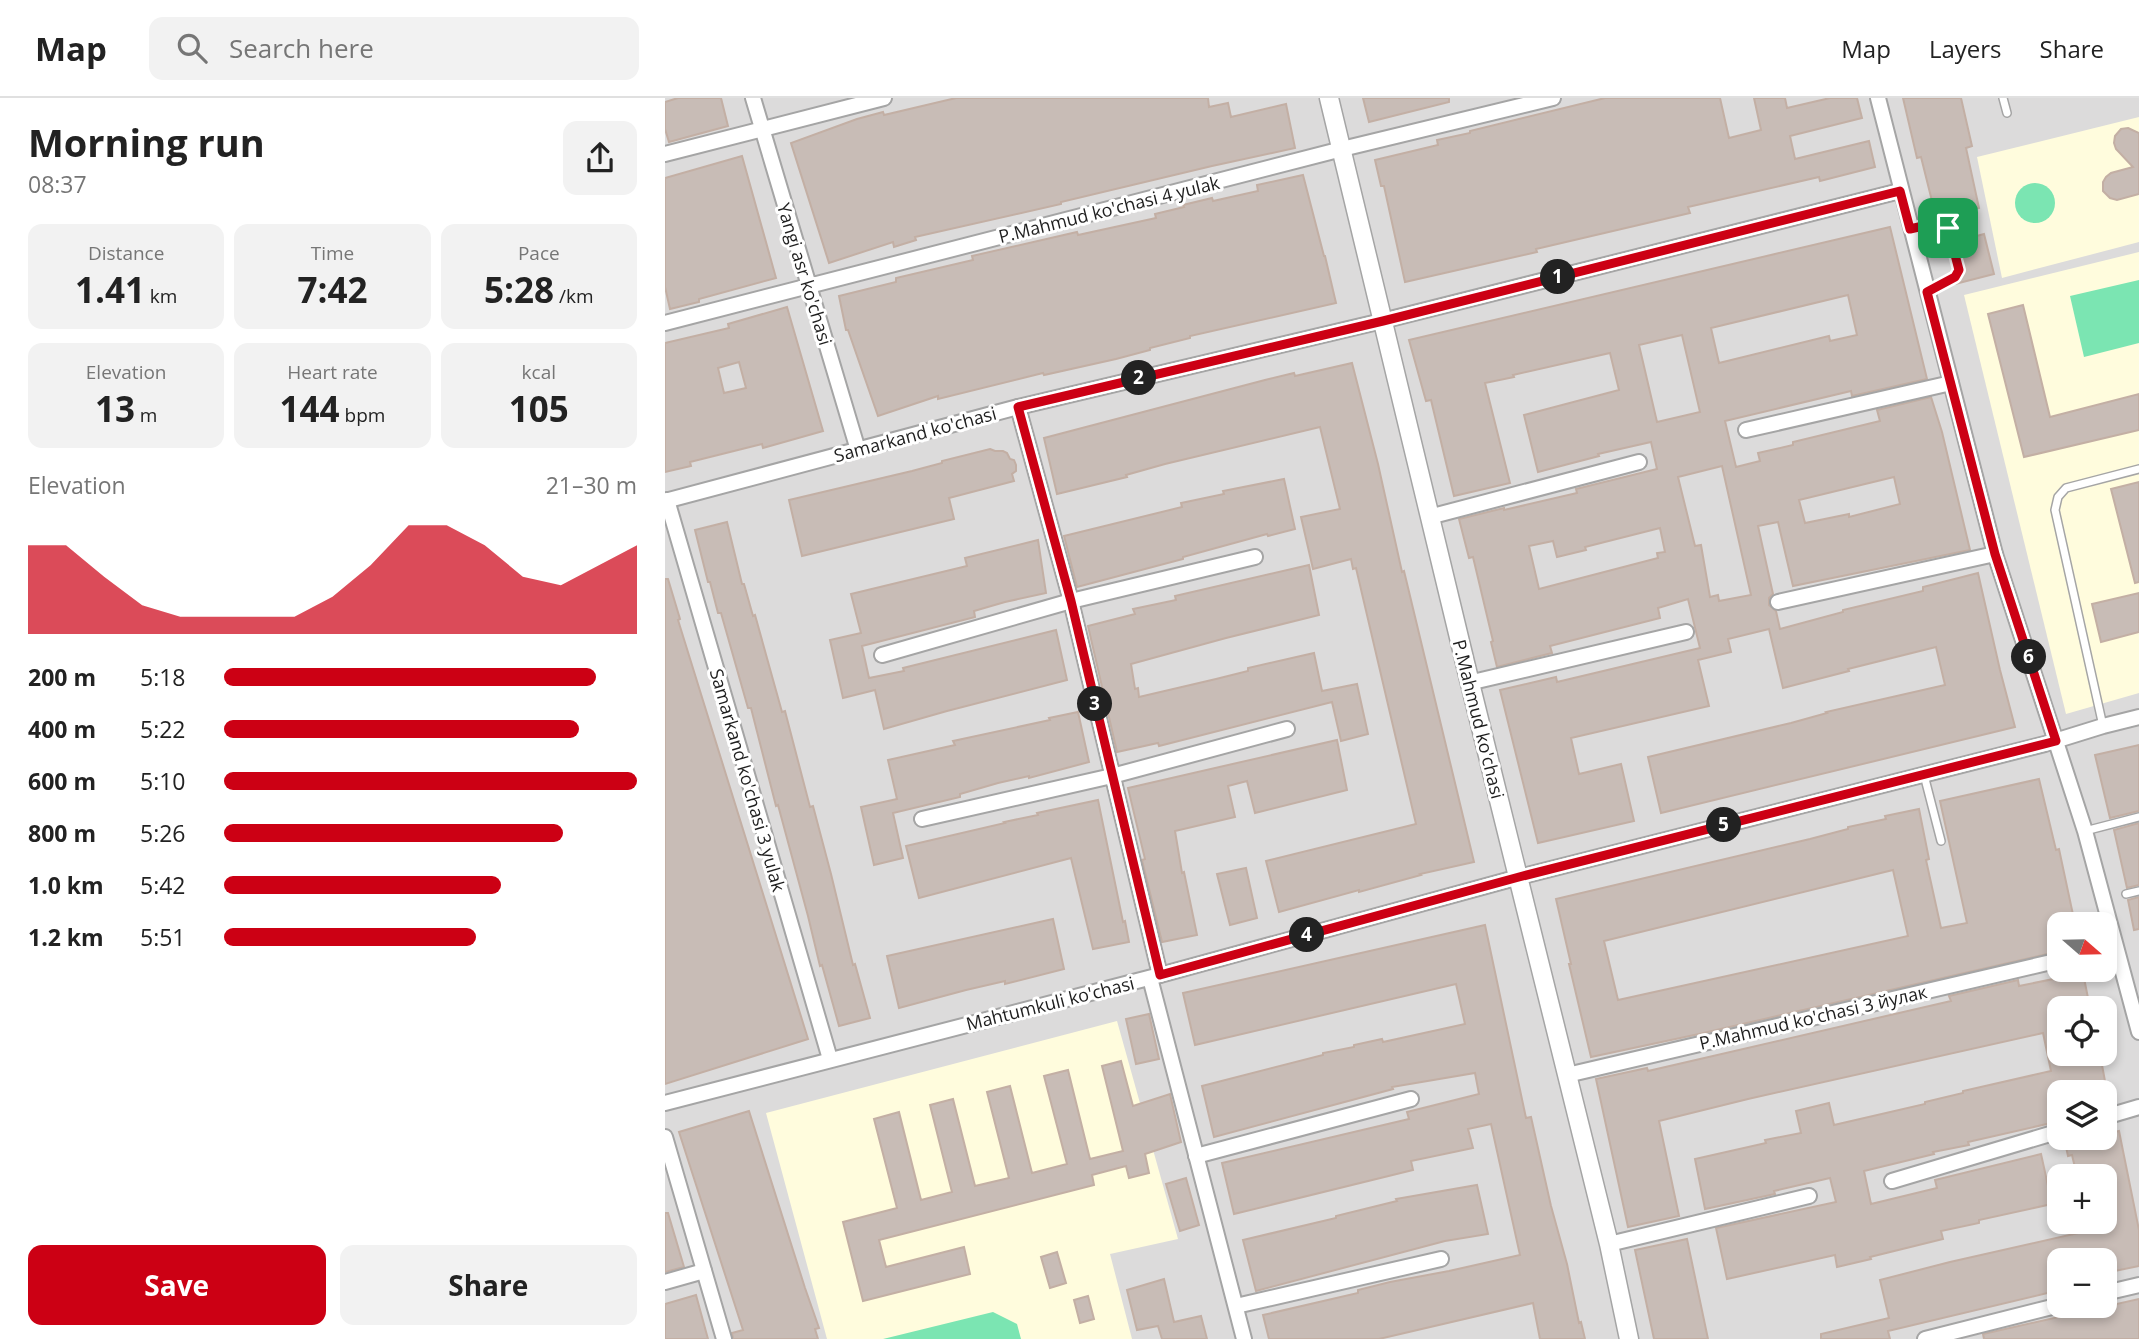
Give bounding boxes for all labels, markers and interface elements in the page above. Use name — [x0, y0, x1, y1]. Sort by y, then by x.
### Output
search box — [149, 17, 639, 80]
text: Map — [35, 26, 107, 71]
icon: search — [173, 29, 211, 67]
text: Search here — [229, 30, 374, 66]
text: Map — [1841, 32, 1891, 65]
text: Layers — [1929, 32, 2002, 65]
text: Share — [2040, 32, 2104, 65]
text: Morning run — [28, 116, 265, 168]
button: share — [563, 121, 637, 195]
text: 08:37 — [28, 168, 87, 200]
street label: P.Mahmud ko'chasi 4 yulak — [996, 170, 1223, 248]
pin — [1918, 198, 1978, 258]
street label: Yangi asr ko'chasi — [772, 200, 838, 348]
icon: arrive — [1929, 209, 1967, 247]
text: Distance — [88, 240, 164, 266]
text: Time — [311, 240, 354, 266]
text: Pace — [518, 240, 560, 266]
pin: 1 — [1541, 260, 1575, 294]
text: 1 — [1552, 263, 1563, 289]
text: 1.41 — [75, 266, 145, 313]
text: 7:42 — [297, 266, 368, 313]
text: 5:28 — [484, 266, 554, 313]
text: km — [145, 283, 177, 309]
text: /km — [554, 283, 594, 309]
text: Elevation — [86, 359, 167, 385]
text: Heart rate — [287, 359, 378, 385]
text: kcal — [522, 359, 556, 385]
pin: 2 — [1121, 360, 1156, 396]
text: 2 — [1133, 364, 1144, 390]
text: 13 — [95, 385, 135, 432]
text: 144 — [280, 385, 340, 432]
text: 105 — [509, 385, 569, 432]
street label: Samarkand ko'chasi — [831, 401, 999, 467]
text: m — [135, 402, 157, 428]
text: bpm — [340, 402, 385, 428]
text: Elevation — [28, 469, 126, 501]
text: 21–30 m — [546, 469, 637, 501]
street label: P.Mahmud ko'chasi — [1448, 637, 1510, 801]
pin: 6 — [2011, 640, 2047, 674]
text: 6 — [2023, 643, 2034, 669]
text: 200 m — [28, 661, 96, 693]
text: 5:18 — [140, 661, 186, 693]
street label: Samarkand ko'chasi 3 yulak — [705, 666, 791, 895]
pin: 3 — [1077, 686, 1113, 722]
text: 3 — [1089, 690, 1100, 716]
text: 400 m — [28, 713, 96, 745]
text: 5:22 — [140, 713, 186, 745]
text: 600 m — [28, 765, 96, 797]
text: 5:10 — [140, 765, 186, 797]
pin: 5 — [1707, 808, 1741, 842]
text: 5 — [1718, 811, 1729, 837]
text: 800 m — [28, 817, 96, 849]
text: 5:26 — [140, 817, 186, 849]
text: 1.0 km — [28, 869, 104, 901]
text: 5:42 — [140, 869, 186, 901]
north arrow — [2047, 912, 2117, 982]
map controls — [2047, 912, 2117, 1318]
pin: 4 — [1289, 918, 1325, 952]
text: 1.2 km — [28, 921, 104, 953]
text: 5:51 — [140, 921, 186, 953]
text: 4 — [1301, 921, 1312, 947]
street label: Mahtumkuli ko'chasi — [963, 970, 1137, 1036]
street label: P.Mahmud ko'chasi 3 йулак — [1697, 979, 1930, 1055]
button: locate — [2047, 996, 2117, 1066]
button: layers — [2047, 1080, 2117, 1150]
button: + — [2047, 1164, 2117, 1234]
button: Save — [28, 1245, 326, 1325]
button: Share — [340, 1245, 637, 1325]
button: − — [2047, 1248, 2117, 1318]

